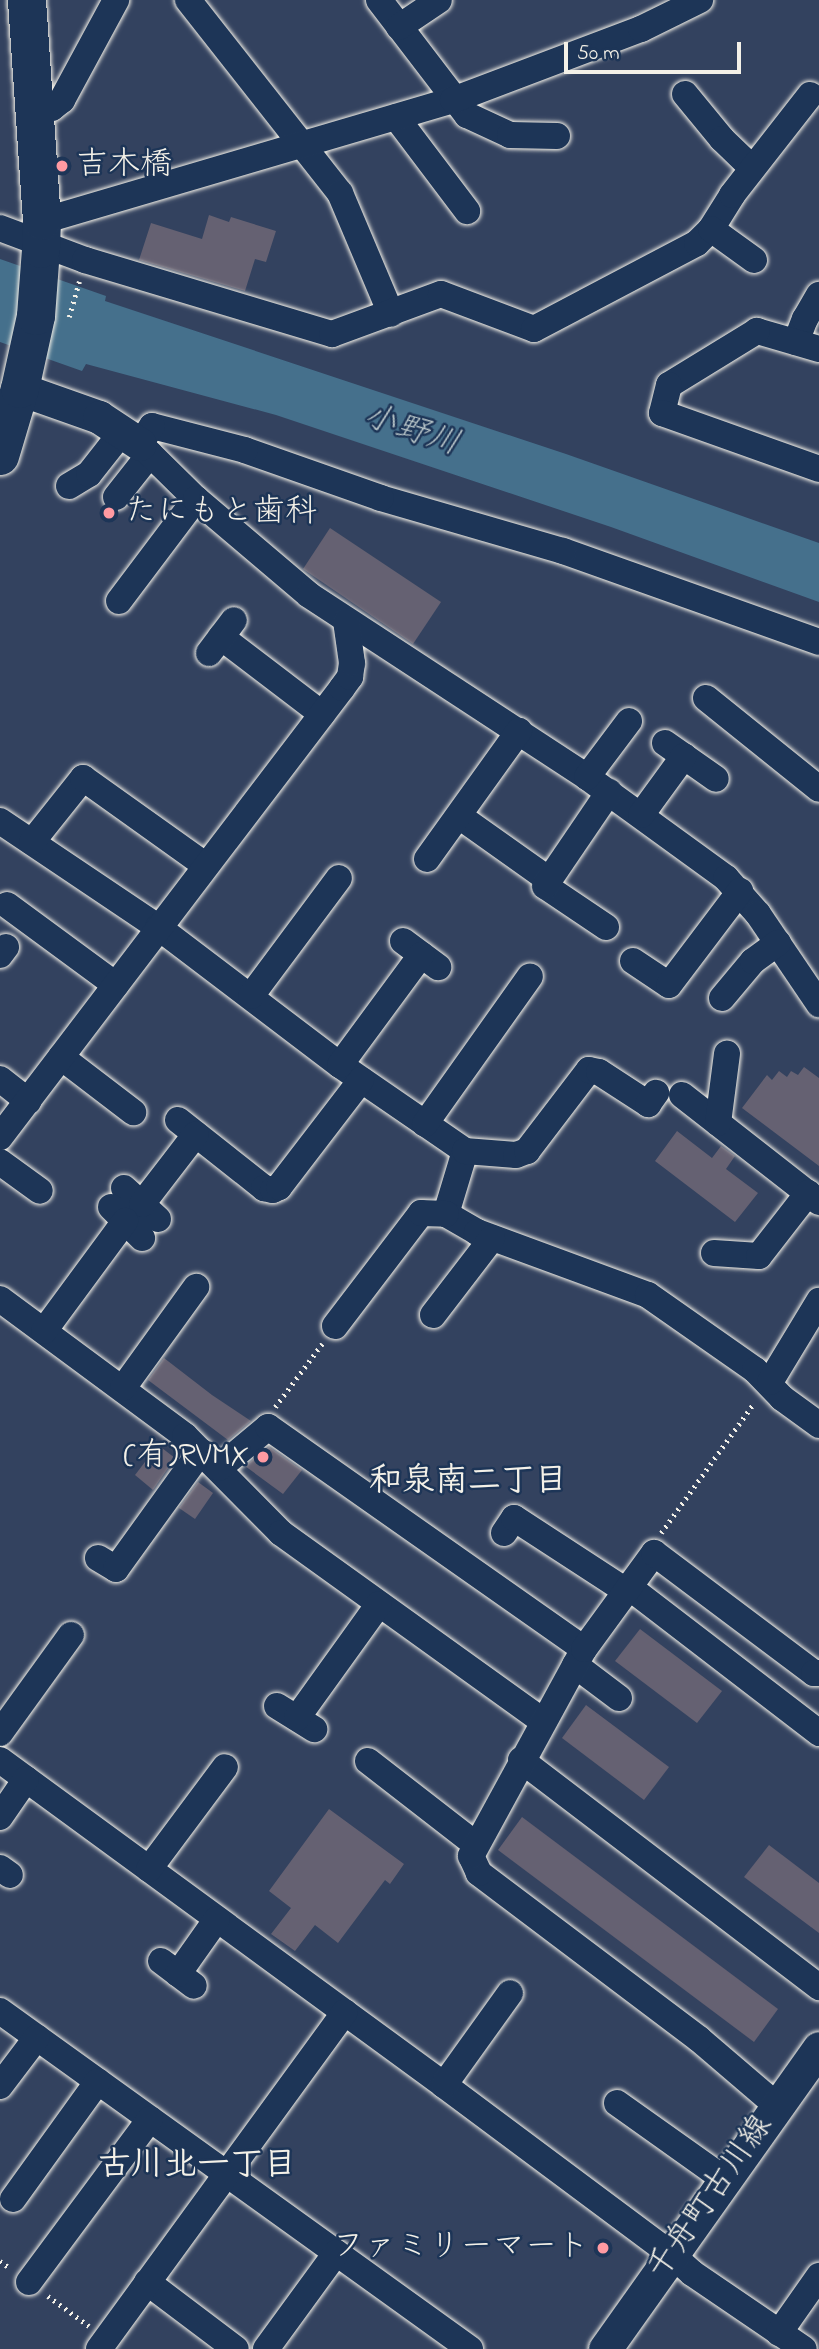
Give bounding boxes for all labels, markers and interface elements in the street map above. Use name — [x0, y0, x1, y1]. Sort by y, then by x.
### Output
scale bar — [567, 28, 744, 72]
text: 50 m — [577, 39, 620, 69]
place label: 吉木橋 — [76, 147, 172, 185]
marker: 吉木橋 — [54, 158, 70, 174]
water label: 小野川 — [358, 398, 464, 466]
place label: たにもと歯科 — [125, 494, 317, 532]
marker: たにもと歯科 — [99, 503, 119, 523]
place label: (有)RVMX — [124, 1438, 249, 1476]
marker: (有)RVMX — [255, 1449, 271, 1465]
district label: 和泉南二丁目 — [369, 1463, 567, 1503]
street label: 千舟町古川線 — [640, 2108, 782, 2288]
district label: 古川北一丁目 — [98, 2147, 296, 2187]
place label: ファミリーマート — [333, 2229, 589, 2267]
marker: ファミリーマート — [595, 2240, 611, 2256]

